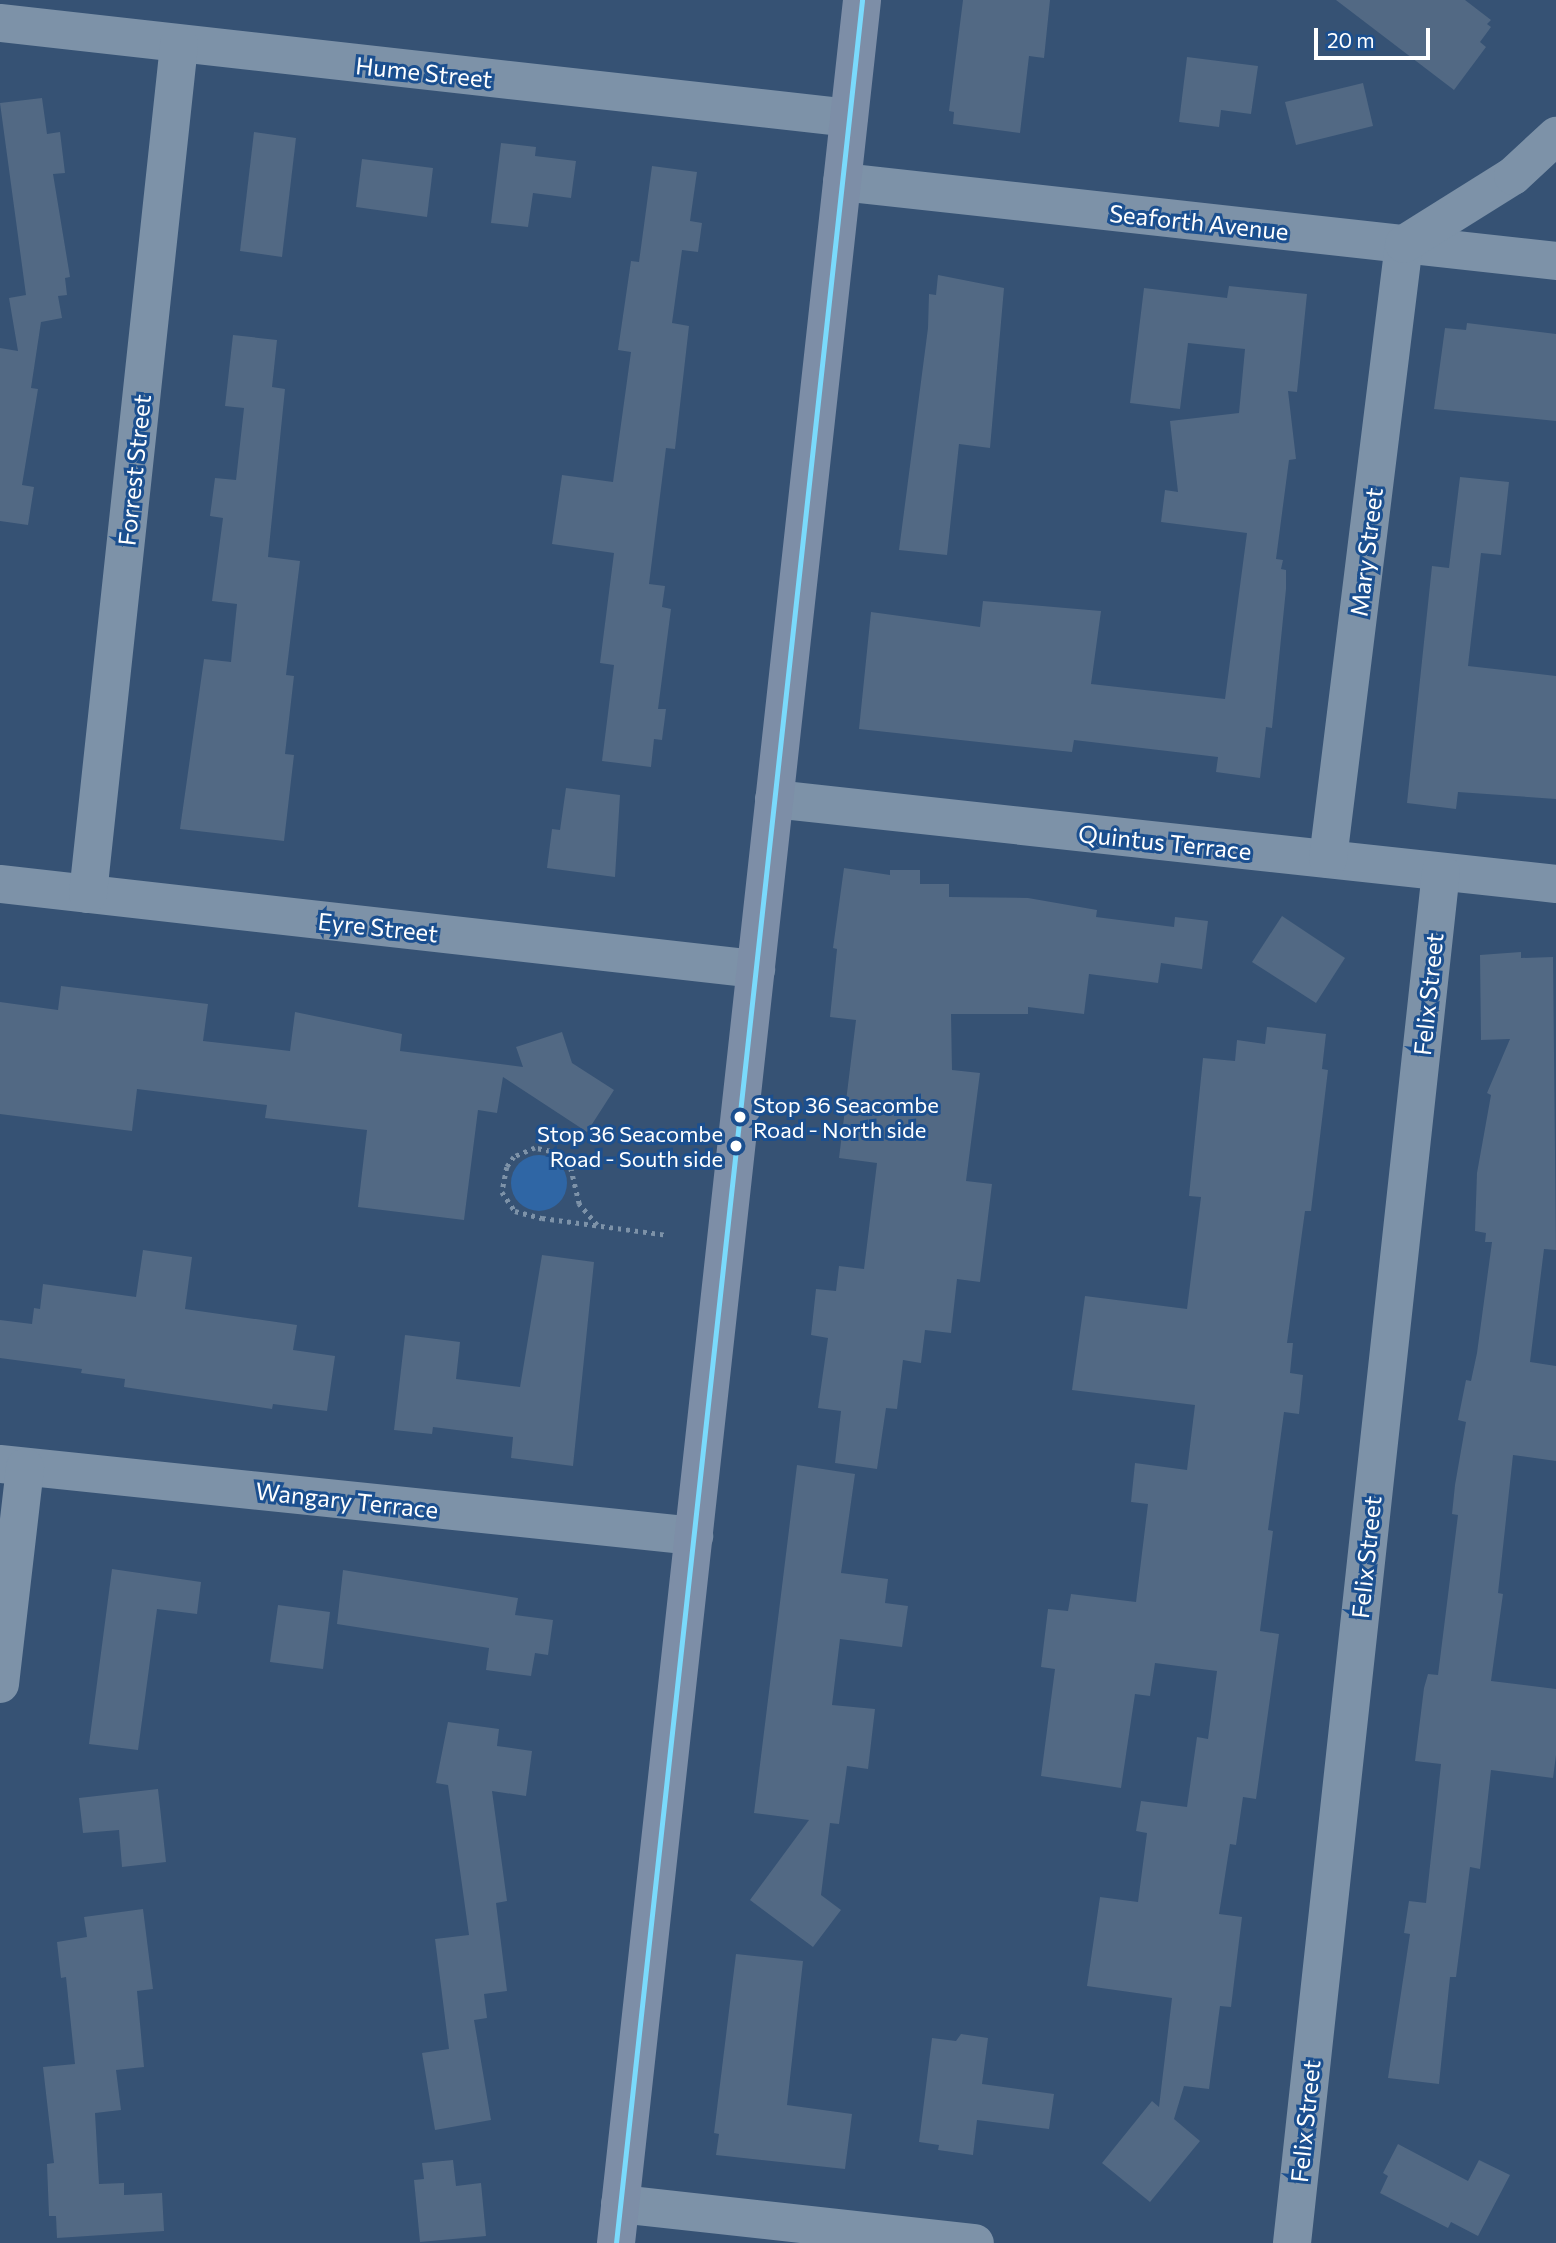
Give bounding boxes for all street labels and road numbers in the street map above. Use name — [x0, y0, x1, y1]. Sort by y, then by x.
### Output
street label: Hume Street — [354, 50, 494, 94]
street label: Seaforth Avenue — [1108, 198, 1290, 246]
street label: Forrest Street — [112, 393, 156, 547]
street label: Mary Street — [1344, 486, 1388, 618]
street label: Quintus Terrace — [1077, 819, 1253, 865]
street label: Eyre Street — [317, 906, 439, 948]
street label: Felix Street — [1407, 931, 1449, 1057]
street label: Wangary Terrace — [254, 1476, 440, 1524]
street label: Felix Street — [1345, 1494, 1387, 1620]
street label: Felix Street — [1284, 2058, 1326, 2184]

